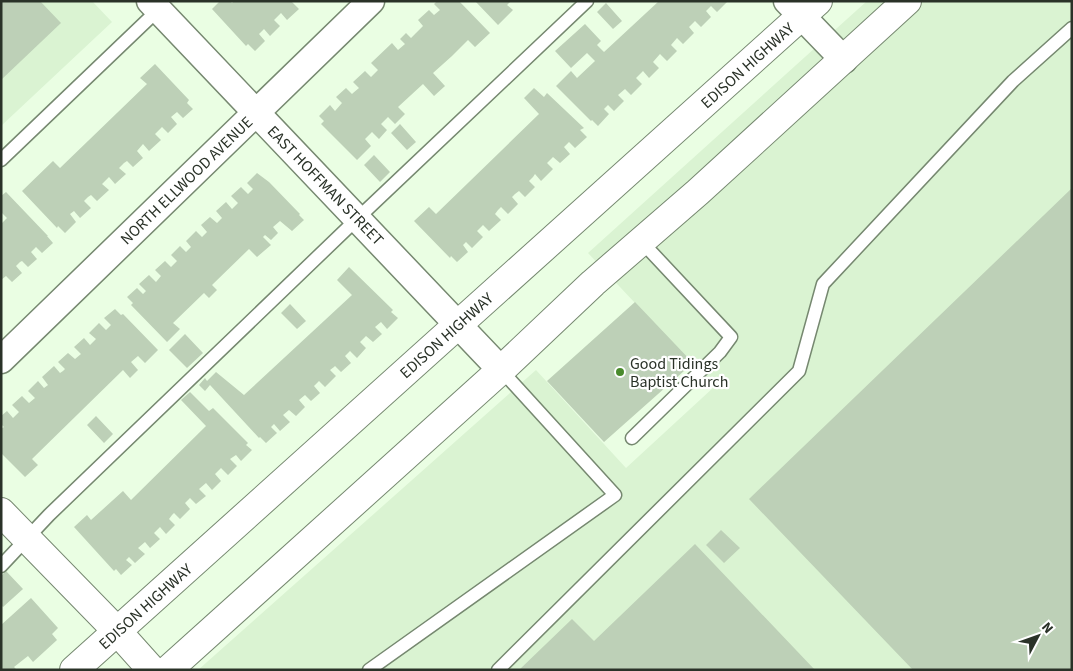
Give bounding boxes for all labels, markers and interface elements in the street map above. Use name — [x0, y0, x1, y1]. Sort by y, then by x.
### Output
street label: EDISON HIGHWAY — [696, 18, 799, 114]
street label: NORTH ELLWOOD AVENUE — [116, 112, 258, 250]
street label: EAST HOFFMAN STREET — [262, 121, 389, 251]
street label: EDISON HIGHWAY — [395, 288, 498, 384]
place label: Good Tidings Baptist Church — [630, 353, 728, 393]
marker: Good Tidings Baptist Church — [614, 366, 626, 378]
street label: EDISON HIGHWAY — [94, 559, 197, 655]
north arrow — [1013, 611, 1063, 661]
text: N — [1036, 618, 1058, 638]

